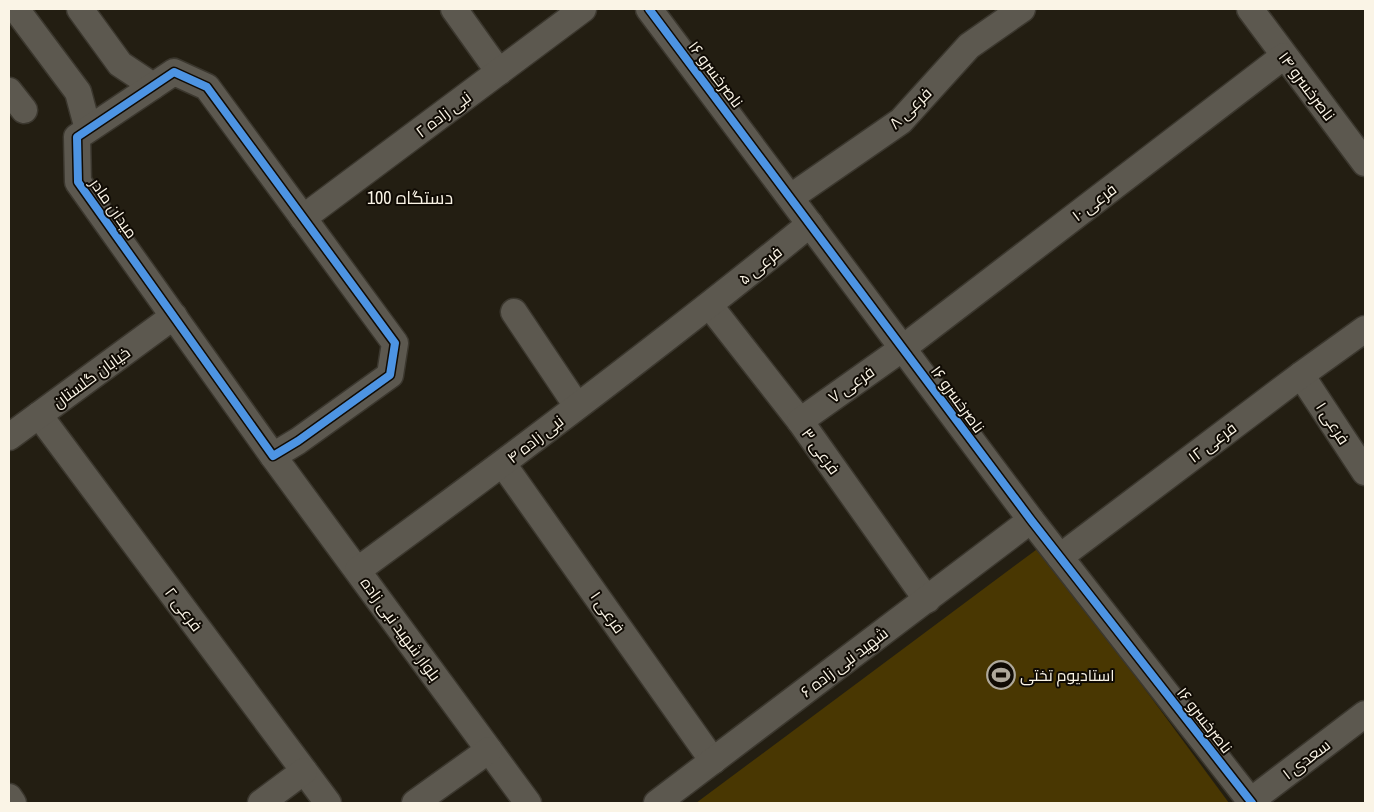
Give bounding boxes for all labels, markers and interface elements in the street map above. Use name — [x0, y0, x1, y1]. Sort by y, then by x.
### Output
street label: ناصرخسرو ۱۶ — [684, 36, 748, 112]
street label: ناصرخسرو ۱۴ — [1274, 47, 1340, 125]
street label: فرعی ۸ — [884, 82, 936, 134]
street label: نبی زاده ۲ — [411, 86, 475, 142]
street label: میدان مادر — [85, 173, 143, 243]
street label: فرعی ۱۰ — [1067, 178, 1121, 226]
district label: 100 دستگاه — [367, 185, 453, 210]
street label: فرعی ۵ — [733, 241, 787, 289]
street label: خیابان گلستان — [48, 341, 134, 413]
street label: فرعی ۷ — [823, 360, 879, 408]
street label: ناصرخسرو ۱۶ — [926, 361, 990, 437]
street label: فرعی ۱ — [1311, 397, 1355, 449]
street label: نبی زاده ۴ — [502, 410, 568, 468]
street label: فرعی ۱۲ — [1183, 417, 1241, 467]
street label: فرعی ۳ — [797, 423, 845, 479]
street label: بلوار شهید نبی زاده — [356, 573, 446, 685]
street label: فرعی ۲ — [160, 582, 208, 636]
street label: فرعی ۱ — [586, 587, 630, 637]
street label: شهید نبی زاده ۶ — [796, 622, 892, 702]
sports icon: استادیوم تختی — [986, 660, 1016, 690]
place label: استادیوم تختی — [1020, 664, 1115, 687]
street label: ناصرخسرو ۱۶ — [1172, 682, 1238, 758]
street label: سعدی ۱ — [1277, 734, 1335, 784]

